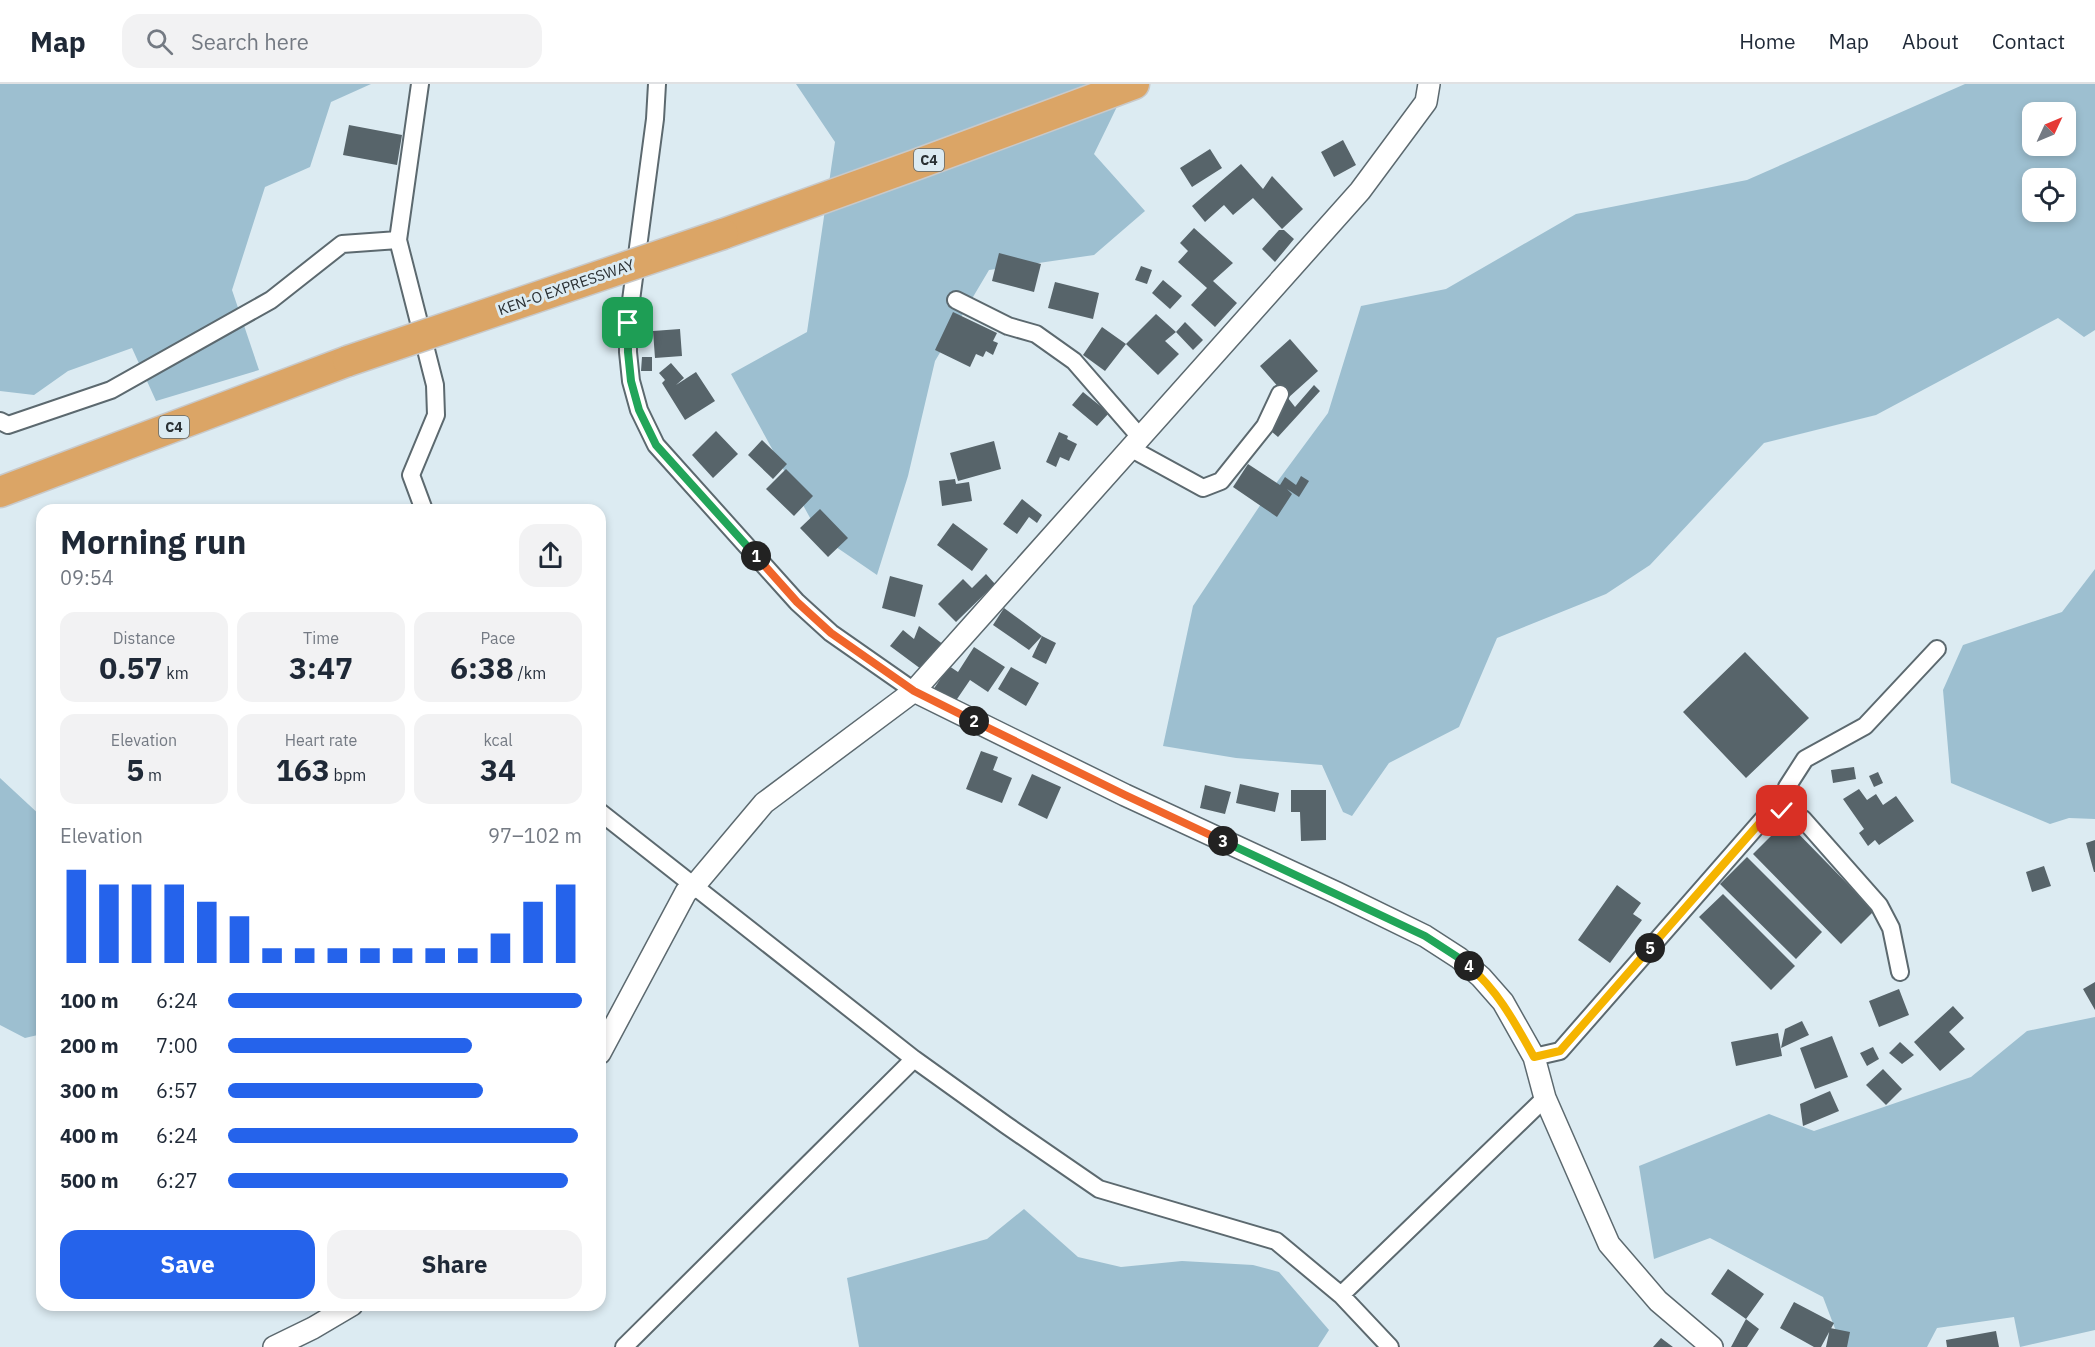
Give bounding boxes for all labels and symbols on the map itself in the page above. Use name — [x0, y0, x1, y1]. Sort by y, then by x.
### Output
north arrow — [2022, 102, 2076, 156]
road number: C4 — [914, 149, 944, 171]
street label: KEN-O EXPRESSWAY — [495, 255, 637, 319]
pin — [602, 297, 653, 348]
road number: C4 — [159, 416, 189, 438]
pin: 1 — [741, 541, 771, 571]
pin: 2 — [959, 706, 989, 736]
pin — [1756, 785, 1807, 836]
pin: 3 — [1208, 826, 1238, 856]
pin: 5 — [1635, 933, 1665, 963]
pin: 4 — [1454, 951, 1484, 981]

